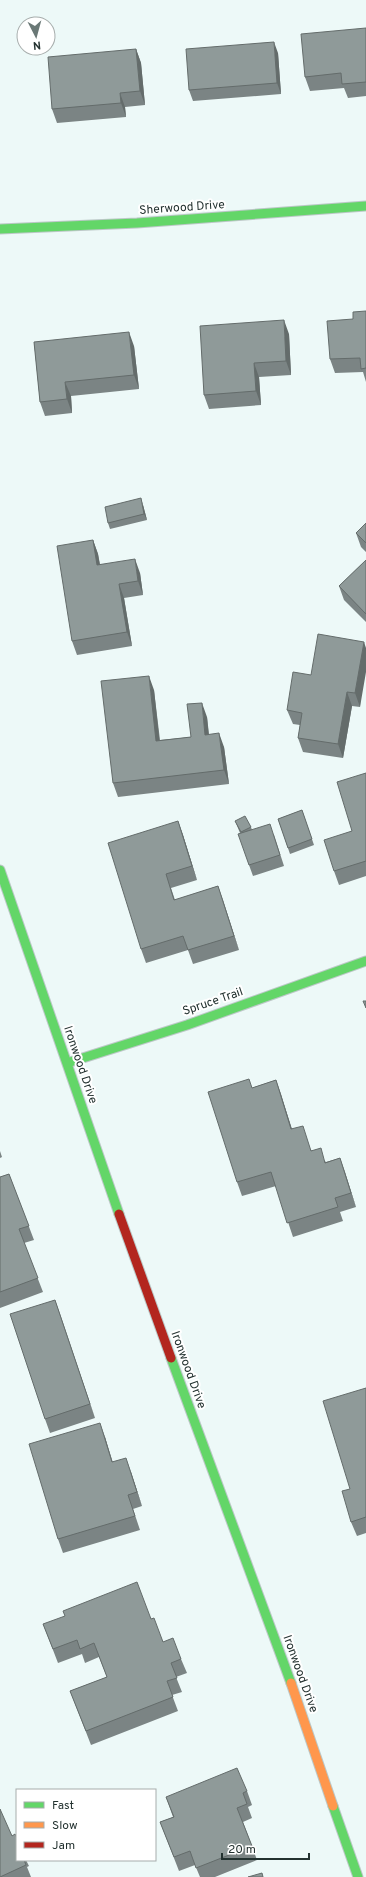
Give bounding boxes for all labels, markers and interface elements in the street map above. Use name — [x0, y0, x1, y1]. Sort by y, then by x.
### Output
north arrow — [16, 16, 56, 56]
text: N — [32, 38, 42, 52]
street label: Sherwood Drive — [139, 197, 225, 219]
street label: Spruce Trail — [181, 984, 245, 1020]
street label: Ironwood Drive — [59, 1024, 101, 1106]
street label: Ironwood Drive — [167, 1329, 209, 1411]
street label: Ironwood Drive — [279, 1633, 321, 1715]
legend — [16, 1789, 156, 1861]
text: Fast — [52, 1798, 74, 1814]
text: Slow — [52, 1818, 78, 1834]
scale bar — [222, 1835, 309, 1861]
text: Jam — [52, 1838, 75, 1854]
text: 20 m — [228, 1842, 256, 1858]

